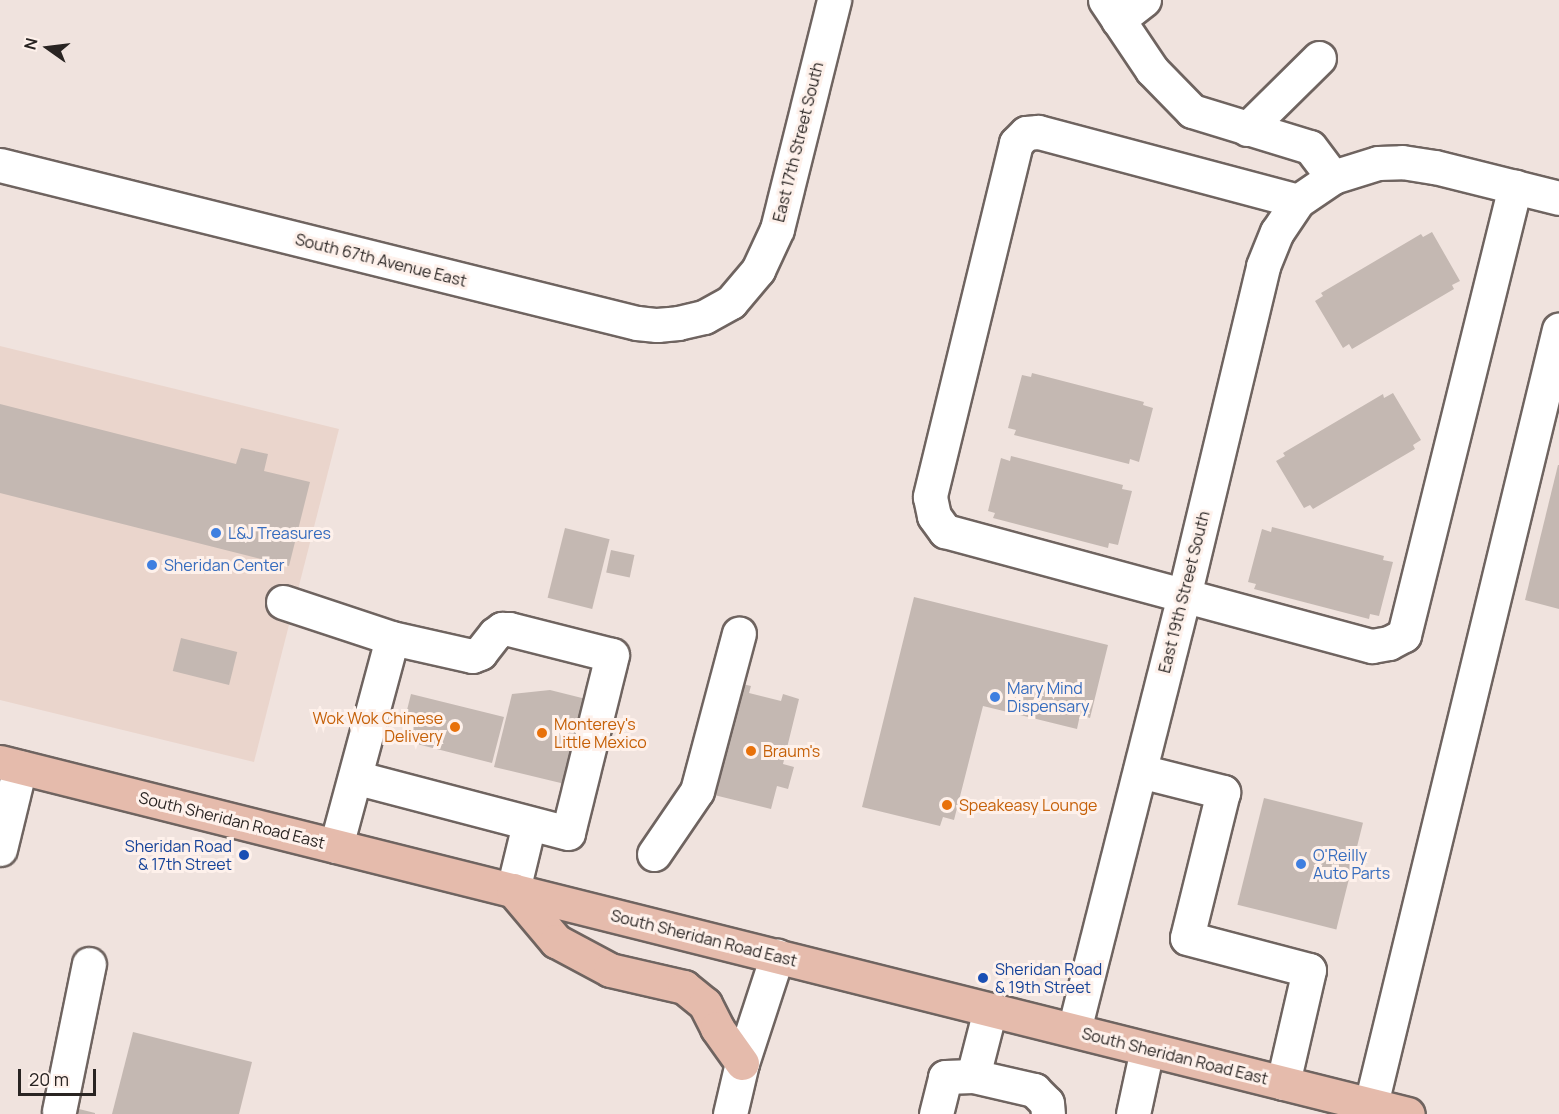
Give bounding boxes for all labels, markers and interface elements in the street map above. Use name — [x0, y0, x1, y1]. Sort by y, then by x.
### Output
north arrow — [18, 18, 78, 78]
text: N — [18, 35, 43, 52]
street label: East 17th Street South — [769, 60, 827, 224]
street label: South 67th Avenue East — [293, 229, 469, 291]
street label: East 19th Street South — [1155, 509, 1213, 675]
place label: L&J Treasures — [228, 523, 331, 543]
marker: L&J Treasures — [209, 526, 223, 540]
place label: Sheridan Center — [164, 555, 285, 575]
marker: Sheridan Center — [145, 558, 159, 572]
place label: Mary Mind Dispensary — [1007, 678, 1089, 716]
marker: Mary Mind Dispensary — [988, 690, 1002, 704]
place label: Wok Wok Chinese Delivery — [313, 708, 443, 746]
place label: Monterey's Little Mexico — [554, 714, 647, 752]
marker: Wok Wok Chinese Delivery — [448, 720, 462, 734]
marker: Monterey's Little Mexico — [535, 726, 549, 740]
place label: Braum's — [763, 741, 820, 761]
marker: Braum's — [744, 744, 758, 758]
street label: South Sheridan Road East — [137, 788, 327, 852]
place label: Speakeasy Lounge — [959, 795, 1097, 815]
marker: Speakeasy Lounge — [940, 798, 954, 812]
place label: Sheridan Road & 17th Street — [125, 836, 232, 874]
place label: O'Reilly Auto Parts — [1313, 845, 1390, 883]
marker: Sheridan Road & 17th Street — [237, 848, 251, 862]
marker: O'Reilly Auto Parts — [1294, 857, 1308, 871]
street label: South Sheridan Road East — [609, 906, 799, 970]
place label: Sheridan Road & 19th Street — [995, 959, 1102, 997]
marker: Sheridan Road & 19th Street — [976, 971, 990, 985]
street label: South Sheridan Road East — [1080, 1024, 1270, 1088]
scale bar — [21, 1057, 99, 1095]
text: 20 m — [29, 1067, 69, 1091]

